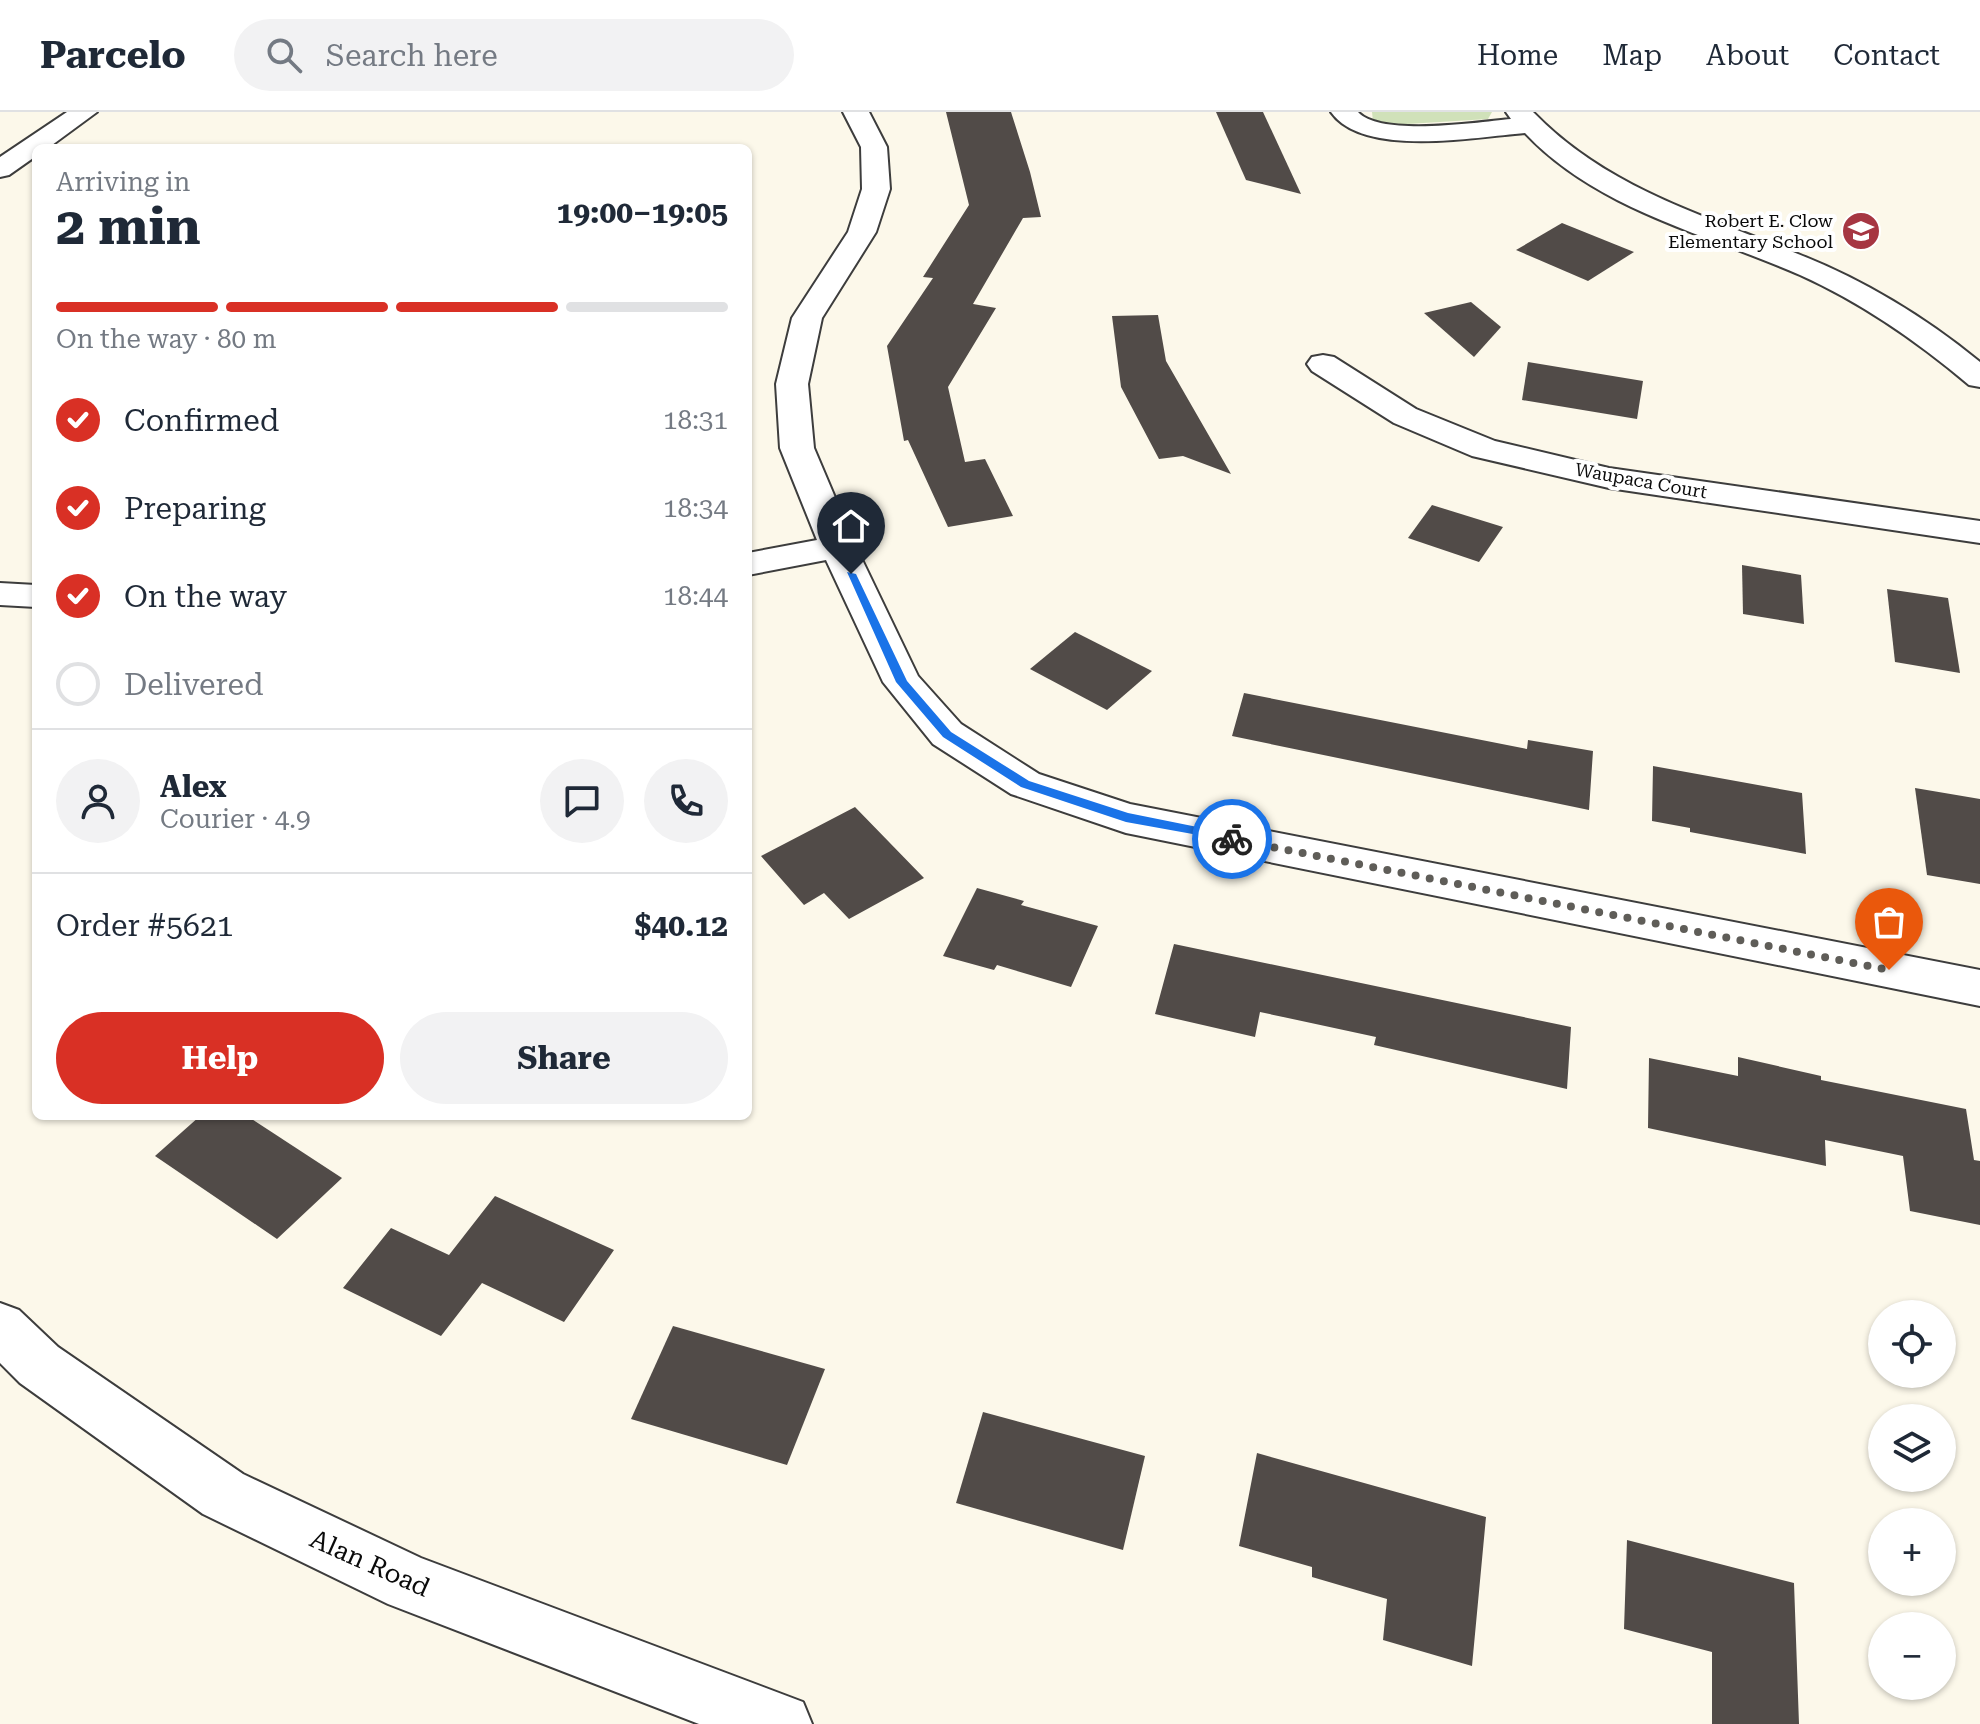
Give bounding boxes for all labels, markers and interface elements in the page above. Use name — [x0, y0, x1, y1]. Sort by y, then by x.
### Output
search box — [234, 19, 794, 91]
text: Parcelo — [40, 33, 186, 77]
icon: search — [262, 33, 306, 77]
text: Search here — [326, 38, 498, 73]
text: Home — [1477, 39, 1558, 72]
text: Map — [1602, 39, 1662, 72]
text: About — [1706, 39, 1789, 72]
text: Contact — [1833, 39, 1940, 72]
text: Arriving in — [56, 167, 190, 197]
text: 19:00–19:05 — [556, 195, 728, 230]
text: 2 min — [56, 196, 201, 257]
place label: Robert E. Clow Elementary School — [1668, 210, 1833, 252]
school or university icon: Robert E. Clow Elementary School — [1840, 210, 1882, 252]
text: On the way · 80 m — [56, 324, 276, 354]
icon: check — [56, 398, 100, 442]
text: Confirmed — [124, 403, 279, 438]
text: 18:31 — [663, 405, 728, 435]
street label: Waupaca Court — [1573, 459, 1709, 502]
icon: check — [56, 486, 100, 530]
text: Preparing — [124, 491, 266, 526]
pin — [817, 492, 885, 574]
text: 18:34 — [663, 493, 728, 523]
icon: home — [829, 504, 873, 548]
icon: check — [56, 574, 100, 618]
text: On the way — [124, 579, 287, 614]
text: 18:44 — [663, 581, 728, 611]
text: Delivered — [124, 667, 263, 702]
button: person — [56, 759, 140, 843]
button: chat — [540, 759, 624, 843]
button: phone — [644, 759, 728, 843]
text: Alex — [160, 769, 227, 804]
courier — [1192, 799, 1272, 879]
text: Courier · 4.9 — [160, 804, 310, 834]
icon: bike — [1210, 817, 1254, 861]
pin — [1855, 888, 1923, 970]
icon: bag — [1867, 900, 1911, 944]
text: Order #5621 — [56, 908, 234, 943]
text: $40.12 — [635, 908, 728, 943]
button: Help — [56, 1012, 384, 1104]
button: Share — [400, 1012, 728, 1104]
map controls — [1868, 1300, 1956, 1700]
button: locate — [1868, 1300, 1956, 1388]
button: layers — [1868, 1404, 1956, 1492]
button: + — [1868, 1508, 1956, 1596]
street label: Alan Road — [305, 1523, 435, 1603]
button: − — [1868, 1612, 1956, 1700]

